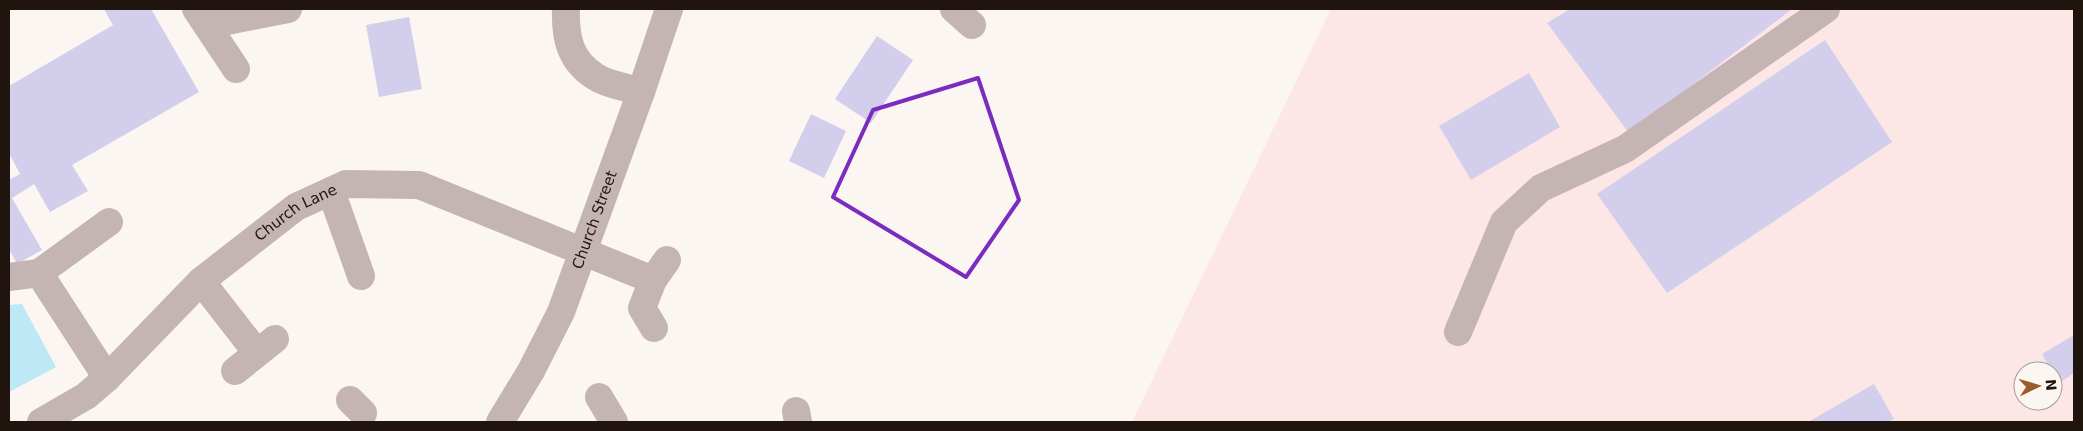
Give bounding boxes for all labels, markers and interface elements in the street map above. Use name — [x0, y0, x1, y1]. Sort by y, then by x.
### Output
street label: Church Street — [568, 168, 621, 272]
street label: Church Lane — [251, 180, 340, 245]
north arrow — [2013, 361, 2063, 411]
text: N — [2042, 378, 2059, 391]

